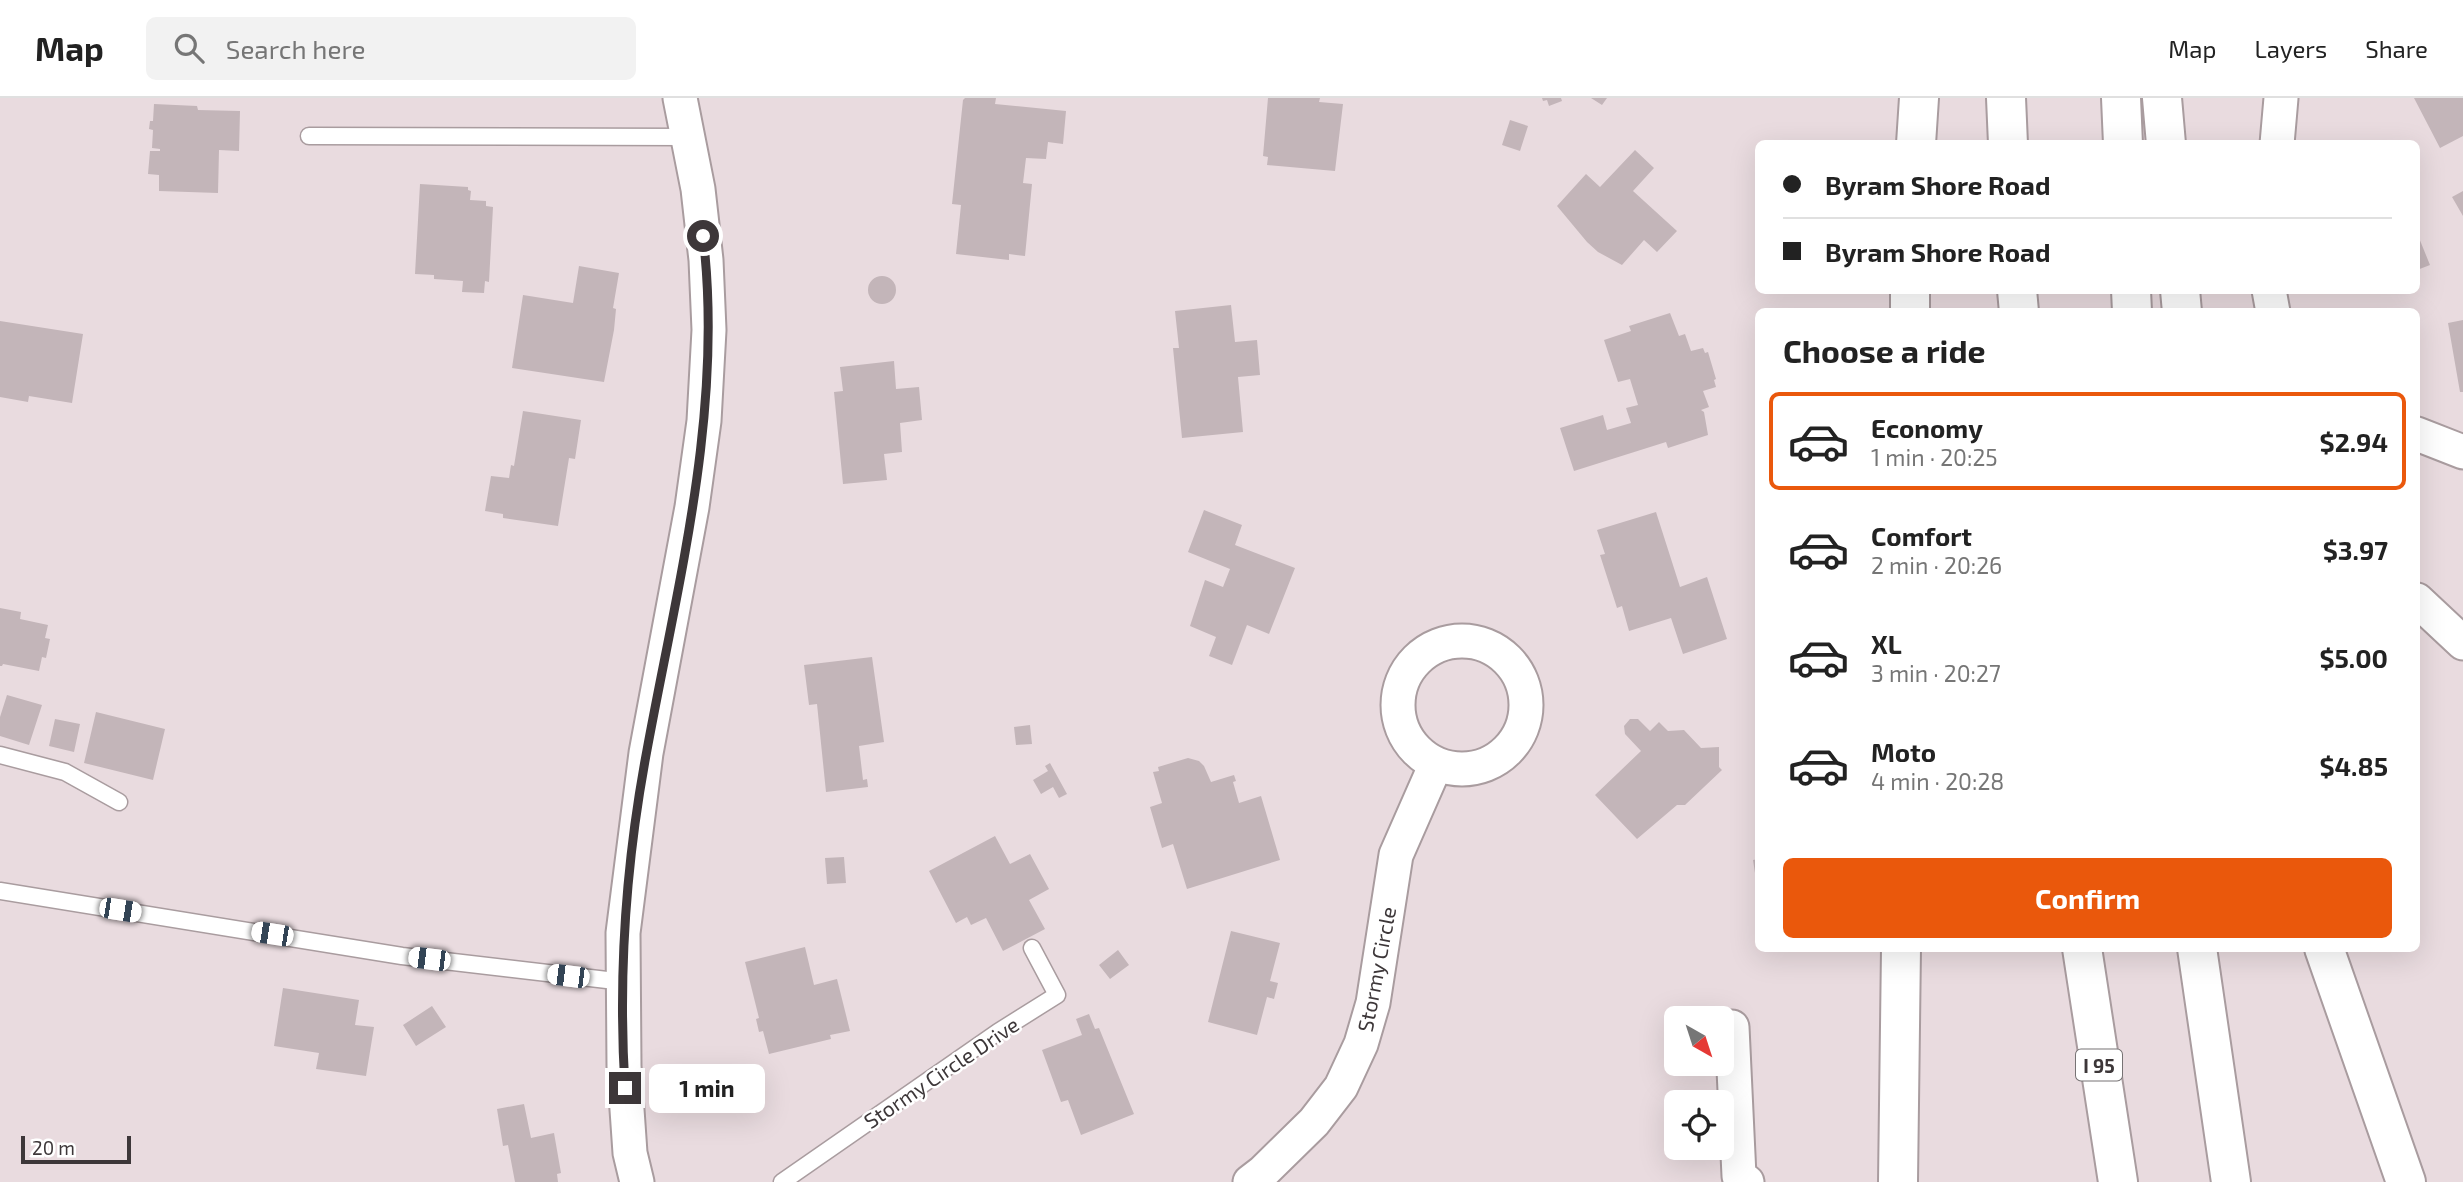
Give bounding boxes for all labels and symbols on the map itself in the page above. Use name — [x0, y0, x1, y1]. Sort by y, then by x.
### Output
route start — [687, 220, 719, 252]
car — [98, 896, 143, 924]
street label: Stormy Circle — [1352, 904, 1400, 1034]
car — [250, 920, 295, 948]
car — [407, 946, 452, 972]
car — [546, 963, 591, 989]
north arrow — [1664, 1006, 1734, 1076]
street label: Stormy Circle Drive — [859, 1011, 1023, 1133]
road number: I 95 — [2076, 1049, 2122, 1080]
callout: 1 min — [650, 1063, 765, 1112]
route end — [609, 1072, 641, 1104]
scale bar — [21, 1133, 131, 1165]

